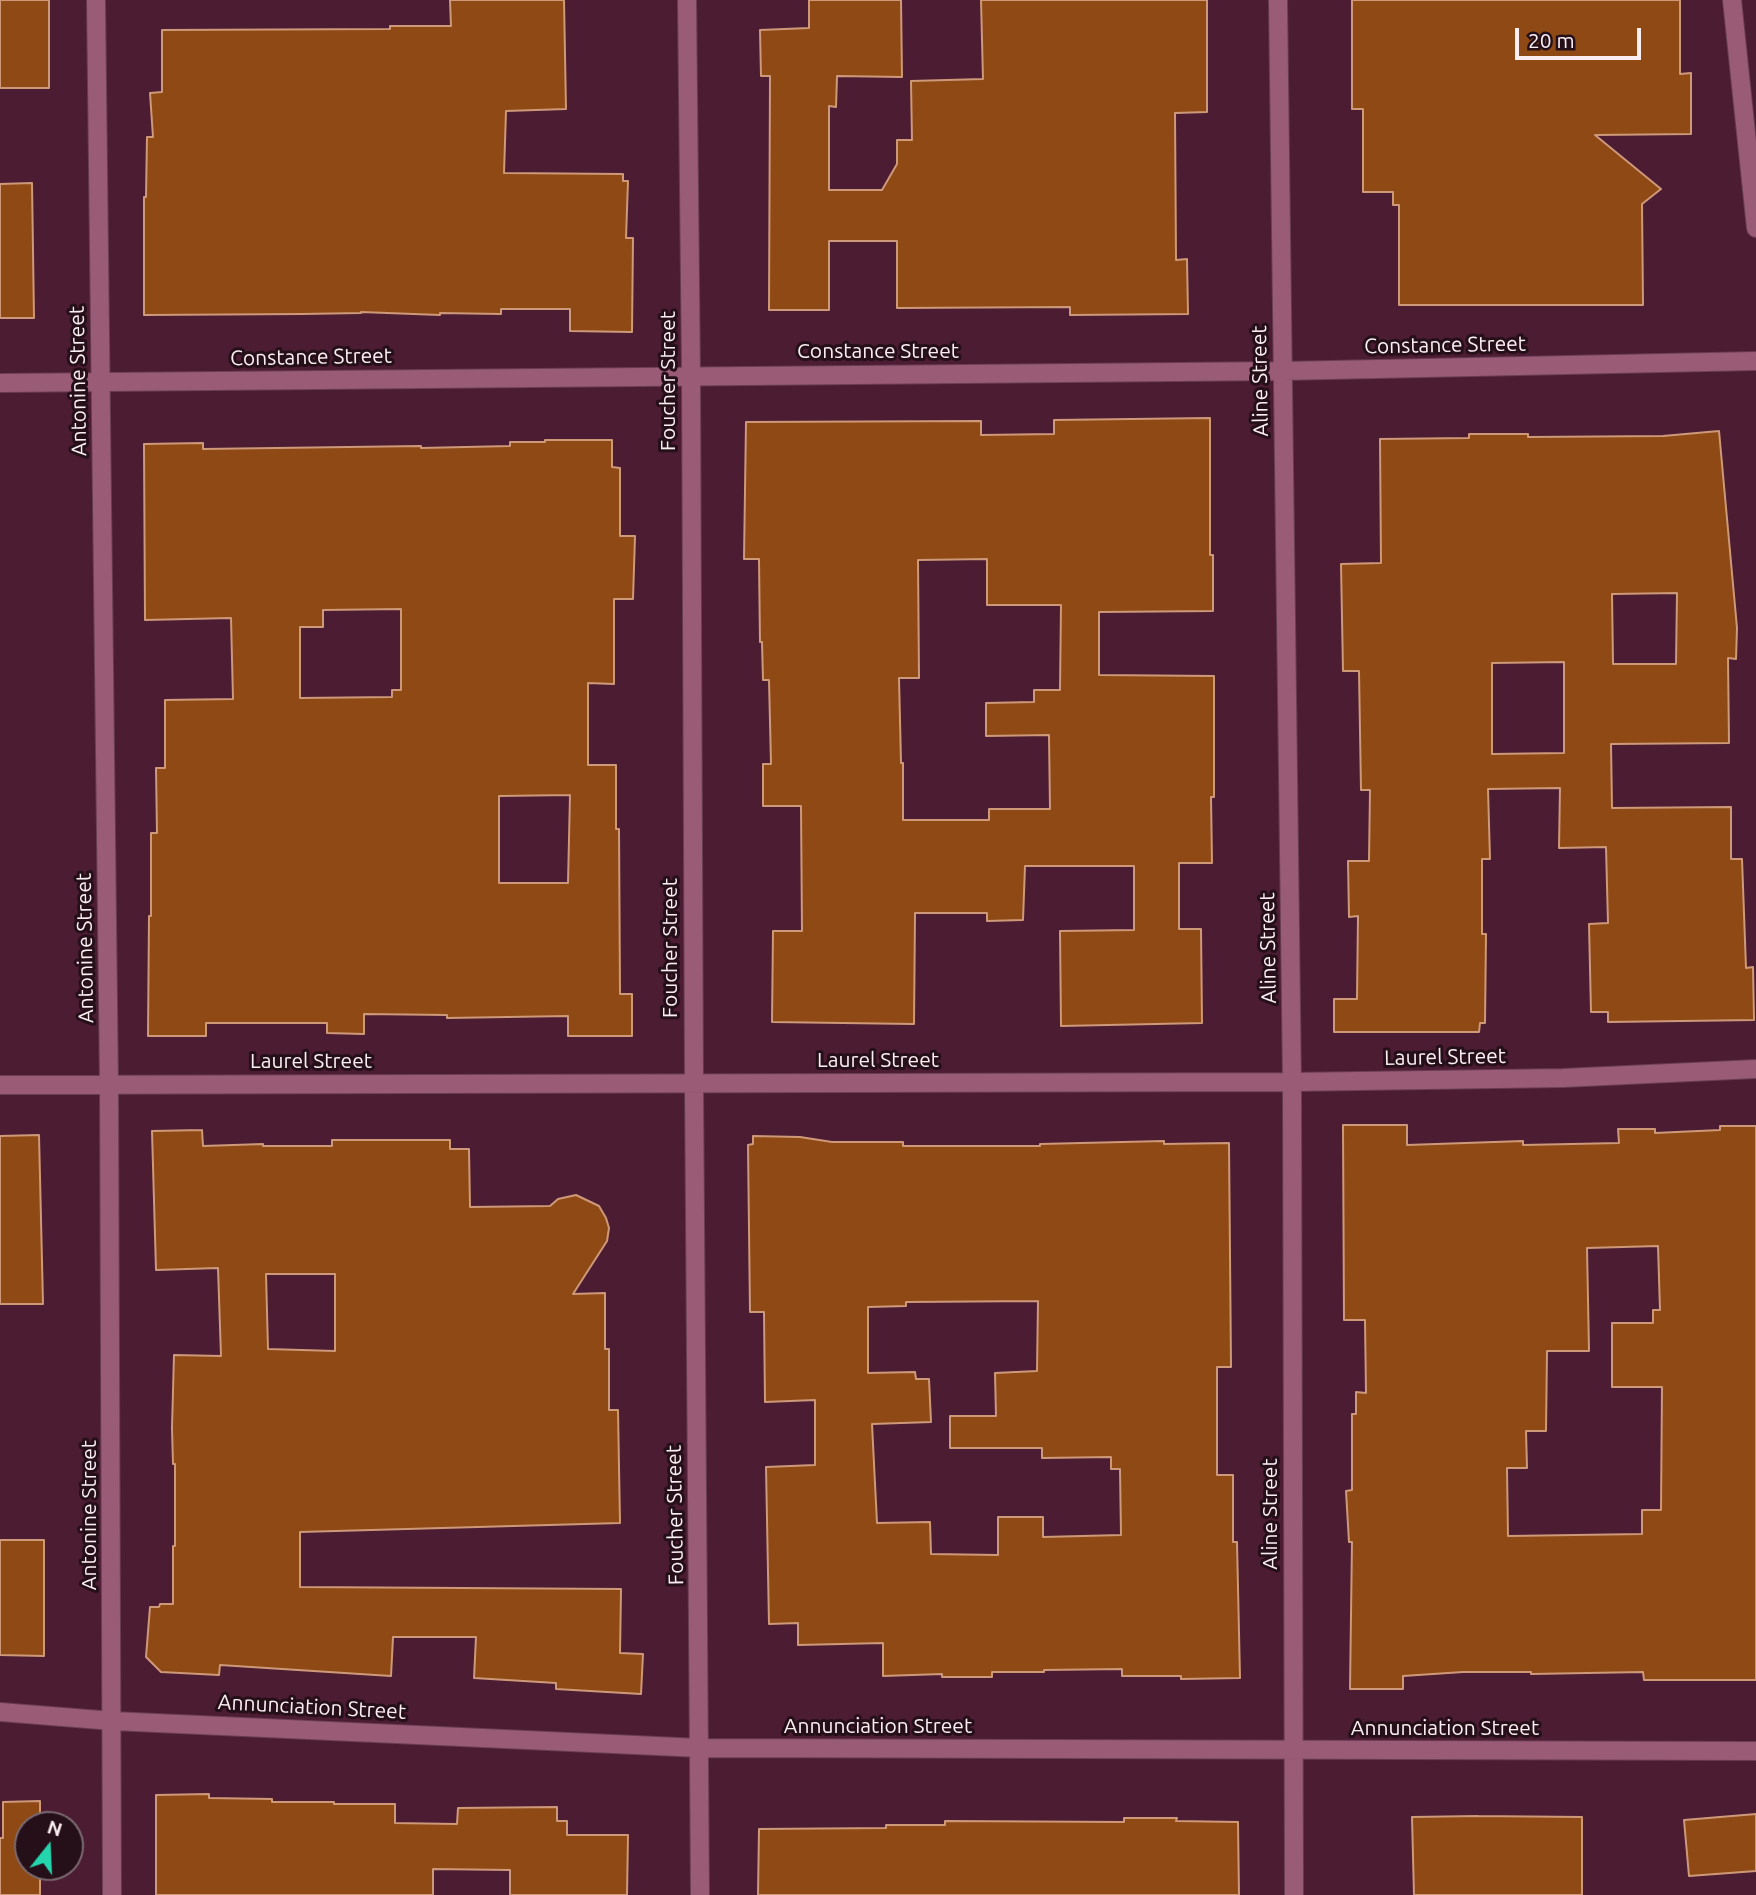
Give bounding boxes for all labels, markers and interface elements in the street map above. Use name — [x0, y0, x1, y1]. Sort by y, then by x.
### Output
scale bar — [1518, 14, 1644, 58]
text: 20 m — [1528, 28, 1575, 52]
street label: Antonine Street — [64, 306, 92, 456]
street label: Foucher Street — [655, 311, 681, 451]
street label: Aline Street — [1246, 325, 1274, 437]
street label: Constance Street — [1364, 331, 1526, 359]
street label: Constance Street — [797, 338, 959, 364]
street label: Constance Street — [230, 343, 392, 371]
street label: Antonine Street — [71, 873, 99, 1023]
street label: Foucher Street — [657, 878, 683, 1018]
street label: Aline Street — [1254, 892, 1282, 1004]
street label: Laurel Street — [1384, 1043, 1506, 1071]
street label: Laurel Street — [817, 1047, 939, 1073]
street label: Laurel Street — [250, 1048, 372, 1074]
street label: Antonine Street — [76, 1440, 102, 1590]
street label: Foucher Street — [661, 1445, 689, 1585]
street label: Aline Street — [1257, 1458, 1283, 1570]
street label: Annunciation Street — [217, 1689, 407, 1725]
street label: Annunciation Street — [784, 1713, 972, 1739]
street label: Annunciation Street — [1351, 1715, 1539, 1741]
north arrow — [14, 1811, 84, 1881]
text: N — [45, 1815, 65, 1841]

